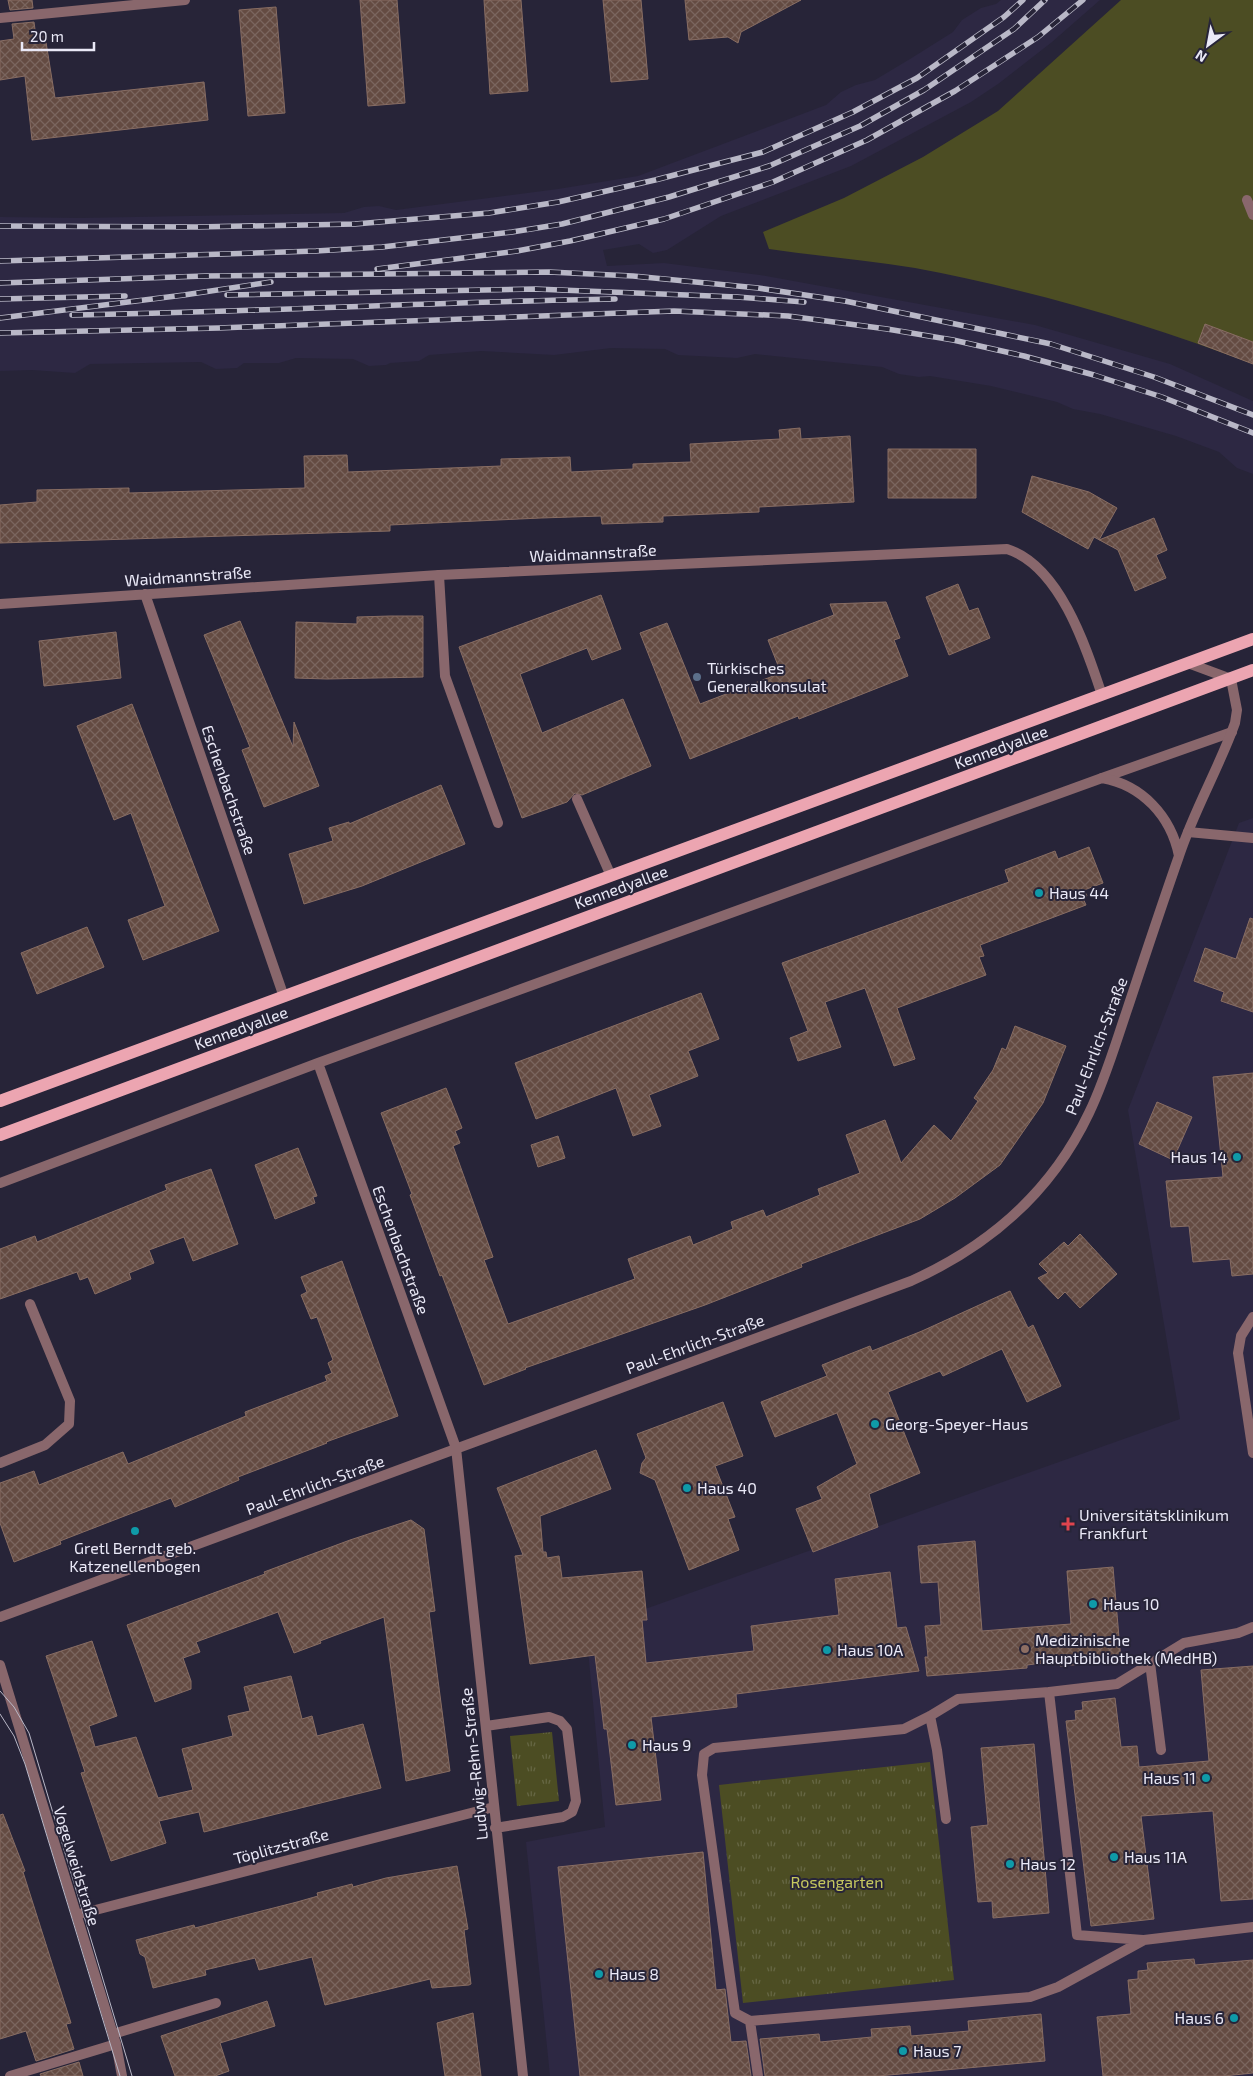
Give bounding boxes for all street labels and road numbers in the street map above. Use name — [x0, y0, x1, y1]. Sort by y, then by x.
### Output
street label: Waidmannstraße — [529, 540, 657, 565]
street label: Waidmannstraße — [124, 562, 252, 589]
street label: Kennedyallee — [952, 721, 1050, 772]
street label: Eschenbachstraße — [198, 722, 261, 857]
street label: Kennedyallee — [572, 861, 670, 912]
street label: Paul-Ehrlich-Straße — [1061, 974, 1131, 1117]
street label: Kennedyallee — [192, 1002, 290, 1053]
street label: Eschenbachstraße — [369, 1183, 434, 1317]
street label: Paul-Ehrlich-Straße — [623, 1310, 767, 1377]
street label: Paul-Ehrlich-Straße — [243, 1451, 387, 1518]
street label: Ludwig-Rehn-Straße — [456, 1687, 491, 1841]
street label: Vogelweidstraße — [50, 1804, 105, 1928]
street label: Töplitzstraße — [231, 1824, 331, 1867]

